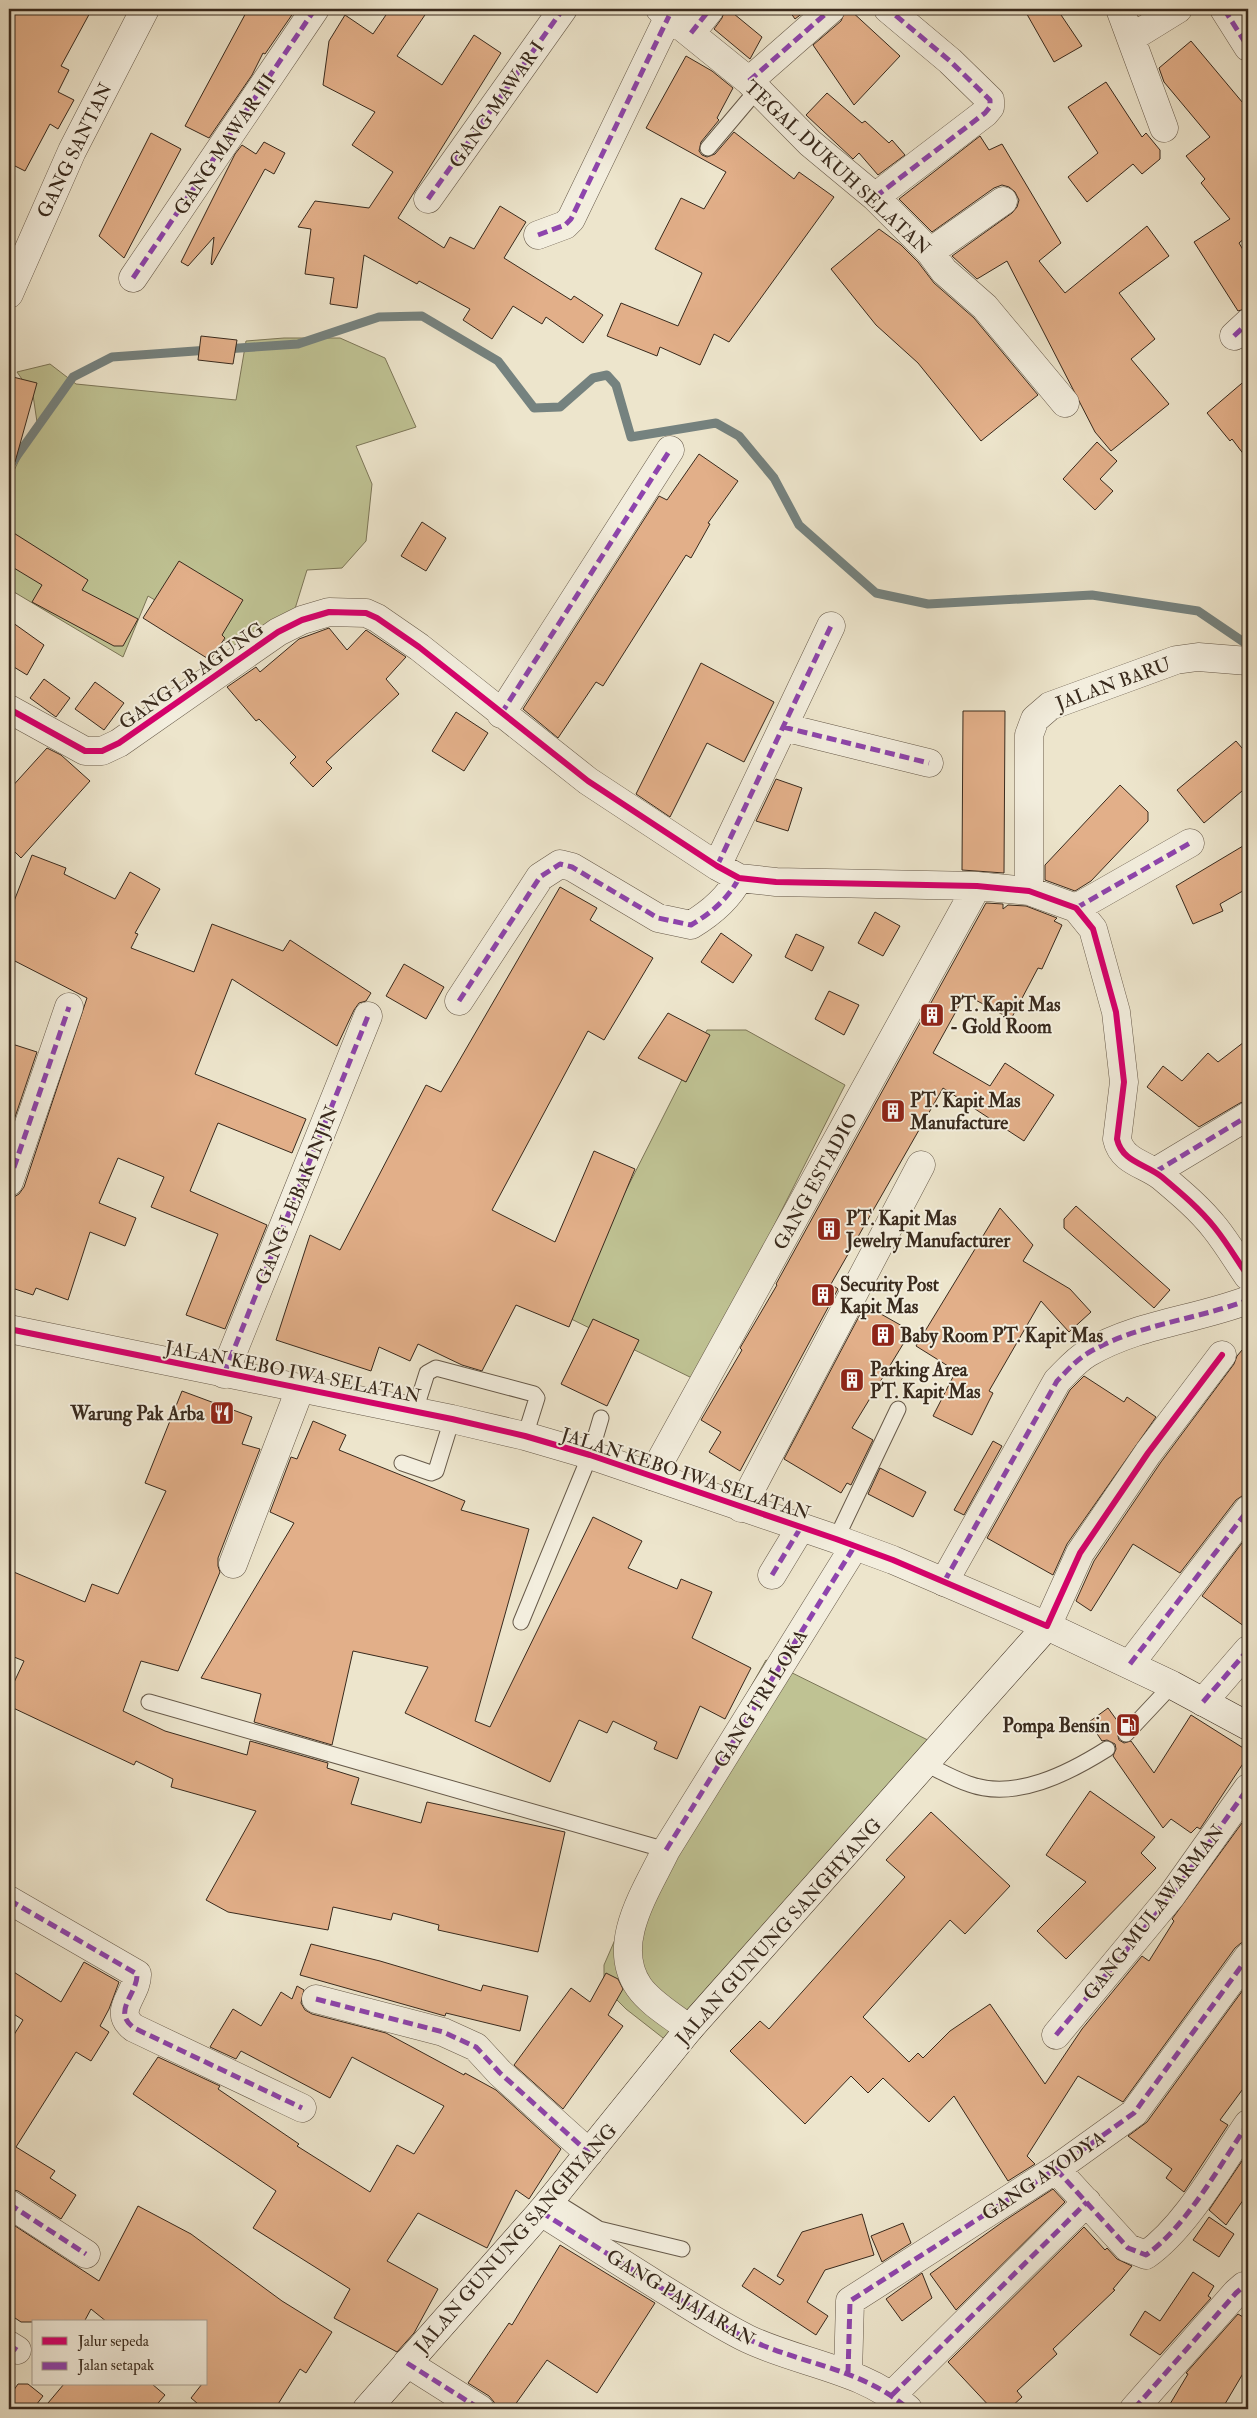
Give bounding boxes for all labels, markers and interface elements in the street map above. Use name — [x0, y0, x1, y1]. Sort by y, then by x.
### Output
street label: GANG MAWAR I — [444, 36, 550, 173]
street label: GANG MAWAR III — [169, 69, 281, 220]
street label: TEGAL DUKUH SELATAN — [739, 75, 935, 260]
street label: GANG SANTAN — [32, 79, 118, 222]
street label: GANG LB AGUNG — [114, 617, 269, 735]
street label: JALAN BARU — [1052, 652, 1174, 716]
place label: PT. Kapit Mas - Gold Room — [950, 993, 1061, 1039]
building icon: PT. Kapit Mas - Gold Room — [919, 1002, 945, 1028]
place label: PT. Kapit Mas Manufacture — [909, 1089, 1021, 1135]
building icon: PT. Kapit Mas Manufacture — [880, 1098, 906, 1124]
street label: GANG LEBAK INJIN — [250, 1102, 344, 1288]
street label: GANG ESTADIO — [768, 1109, 863, 1254]
place label: PT. Kapit Mas Jewelry Manufacturer — [845, 1207, 1011, 1254]
building icon: PT. Kapit Mas Jewelry Manufacturer — [816, 1216, 842, 1242]
place label: Security Post Kapit Mas — [840, 1273, 940, 1320]
building icon: Security Post Kapit Mas — [810, 1282, 836, 1308]
building icon: Baby Room PT. Kapit Mas — [870, 1322, 896, 1348]
place label: Baby Room PT. Kapit Mas — [900, 1324, 1103, 1349]
street label: JALAN KEBO IWA SELATAN — [162, 1335, 423, 1409]
place label: Parking Area PT. Kapit Mas — [870, 1358, 981, 1405]
building icon: Parking Area PT. Kapit Mas — [839, 1367, 865, 1393]
restaurant icon: Warung Pak Arba — [209, 1400, 235, 1426]
place label: Warung Pak Arba — [70, 1402, 205, 1427]
street label: JALAN KEBO IWA SELATAN — [557, 1422, 813, 1526]
street label: GANG TRI LOKA — [709, 1625, 813, 1772]
fuel station icon: Pompa Bensin — [1115, 1712, 1141, 1738]
place label: Pompa Bensin — [1003, 1714, 1110, 1739]
street label: JALAN GUNUNG SANGHYANG — [670, 1813, 887, 2051]
street label: GANG MULAWARMAN — [1078, 1820, 1230, 2005]
street label: JALAN GUNUNG SANGHYANG — [409, 2119, 622, 2359]
street label: GANG AYODYA — [977, 2126, 1110, 2226]
street label: GANG PAJAJARAN — [602, 2244, 759, 2352]
legend — [32, 2320, 208, 2386]
text: Jalur sepeda — [77, 2332, 150, 2352]
text: Jalan setapak — [77, 2356, 154, 2376]

